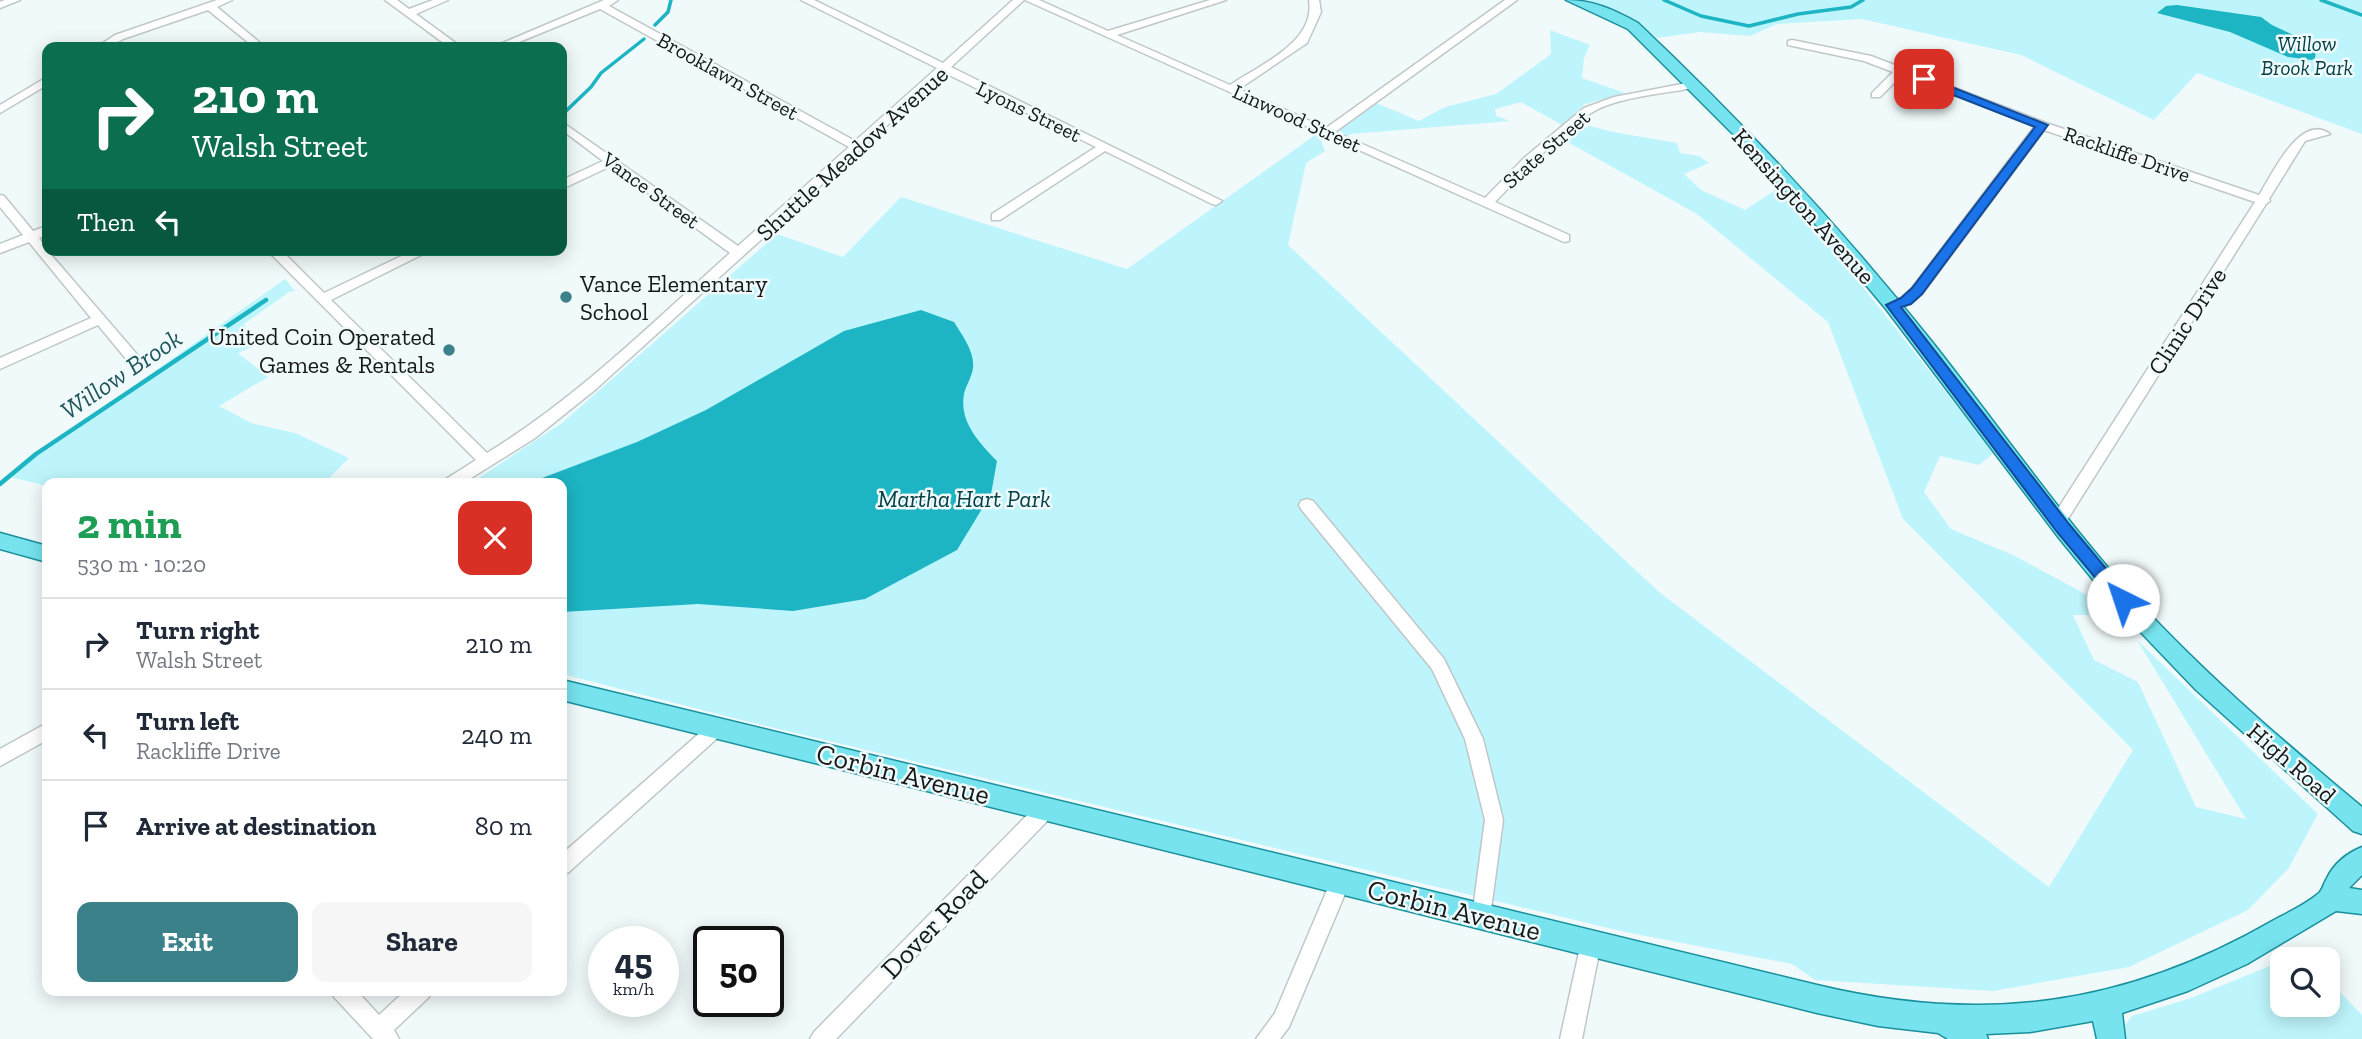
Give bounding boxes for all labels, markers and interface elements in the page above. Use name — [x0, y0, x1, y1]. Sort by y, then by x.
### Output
street label: Brooklawn Street — [653, 27, 803, 125]
park label: Willow Brook Park — [2261, 31, 2353, 80]
pin — [1894, 49, 1954, 109]
street label: Shuttle Meadow Avenue — [750, 59, 954, 247]
icon: arrive — [1905, 60, 1943, 98]
text: 210 m — [192, 67, 318, 126]
icon: right — [77, 70, 168, 161]
street label: Lyons Street — [973, 75, 1086, 147]
street label: Linwood Street — [1229, 79, 1365, 158]
street label: State Street — [1497, 104, 1595, 193]
street label: Rackliffe Drive — [2061, 121, 2194, 187]
street label: Kensington Avenue — [1726, 122, 1882, 290]
text: Walsh Street — [192, 127, 368, 165]
street label: Vance Street — [597, 146, 705, 234]
icon: left — [149, 203, 187, 241]
text: Then — [77, 206, 135, 238]
street label: Clinic Drive — [2142, 262, 2232, 380]
place label: Vance Elementary School — [579, 269, 768, 326]
marker: Vance Elementary School — [558, 289, 574, 305]
water label: Willow Brook — [54, 322, 188, 426]
place label: United Coin Operated Games & Rentals — [208, 322, 435, 379]
marker: United Coin Operated Games & Rentals — [441, 342, 457, 358]
park label: Martha Hart Park — [877, 484, 1051, 513]
text: 2 min — [77, 498, 182, 549]
button: close — [458, 501, 532, 575]
text: 530 m · 10:20 — [77, 550, 206, 578]
position arrow — [2086, 563, 2160, 637]
text: Turn right — [136, 614, 259, 646]
icon: right — [77, 625, 115, 663]
text: 210 m — [465, 628, 532, 660]
text: Walsh Street — [136, 646, 262, 674]
text: Turn left — [136, 705, 239, 737]
icon: left — [77, 716, 115, 754]
street label: High Road — [2242, 717, 2342, 809]
text: 240 m — [461, 719, 532, 751]
text: Rackliffe Drive — [136, 737, 281, 765]
street label: Corbin Avenue — [813, 737, 993, 811]
icon: arrive — [77, 807, 115, 845]
text: Arrive at destination — [136, 810, 376, 842]
text: 80 m — [475, 810, 532, 842]
street label: Dover Road — [874, 863, 994, 985]
street label: Corbin Avenue — [1364, 873, 1544, 947]
button: Exit — [77, 902, 298, 982]
button: Share — [312, 902, 532, 982]
speed limit sign: 50 — [693, 926, 784, 1017]
text: 45 — [614, 941, 653, 983]
map controls — [2270, 947, 2340, 1017]
button: search — [2270, 947, 2340, 1017]
text: km/h — [613, 978, 654, 1000]

